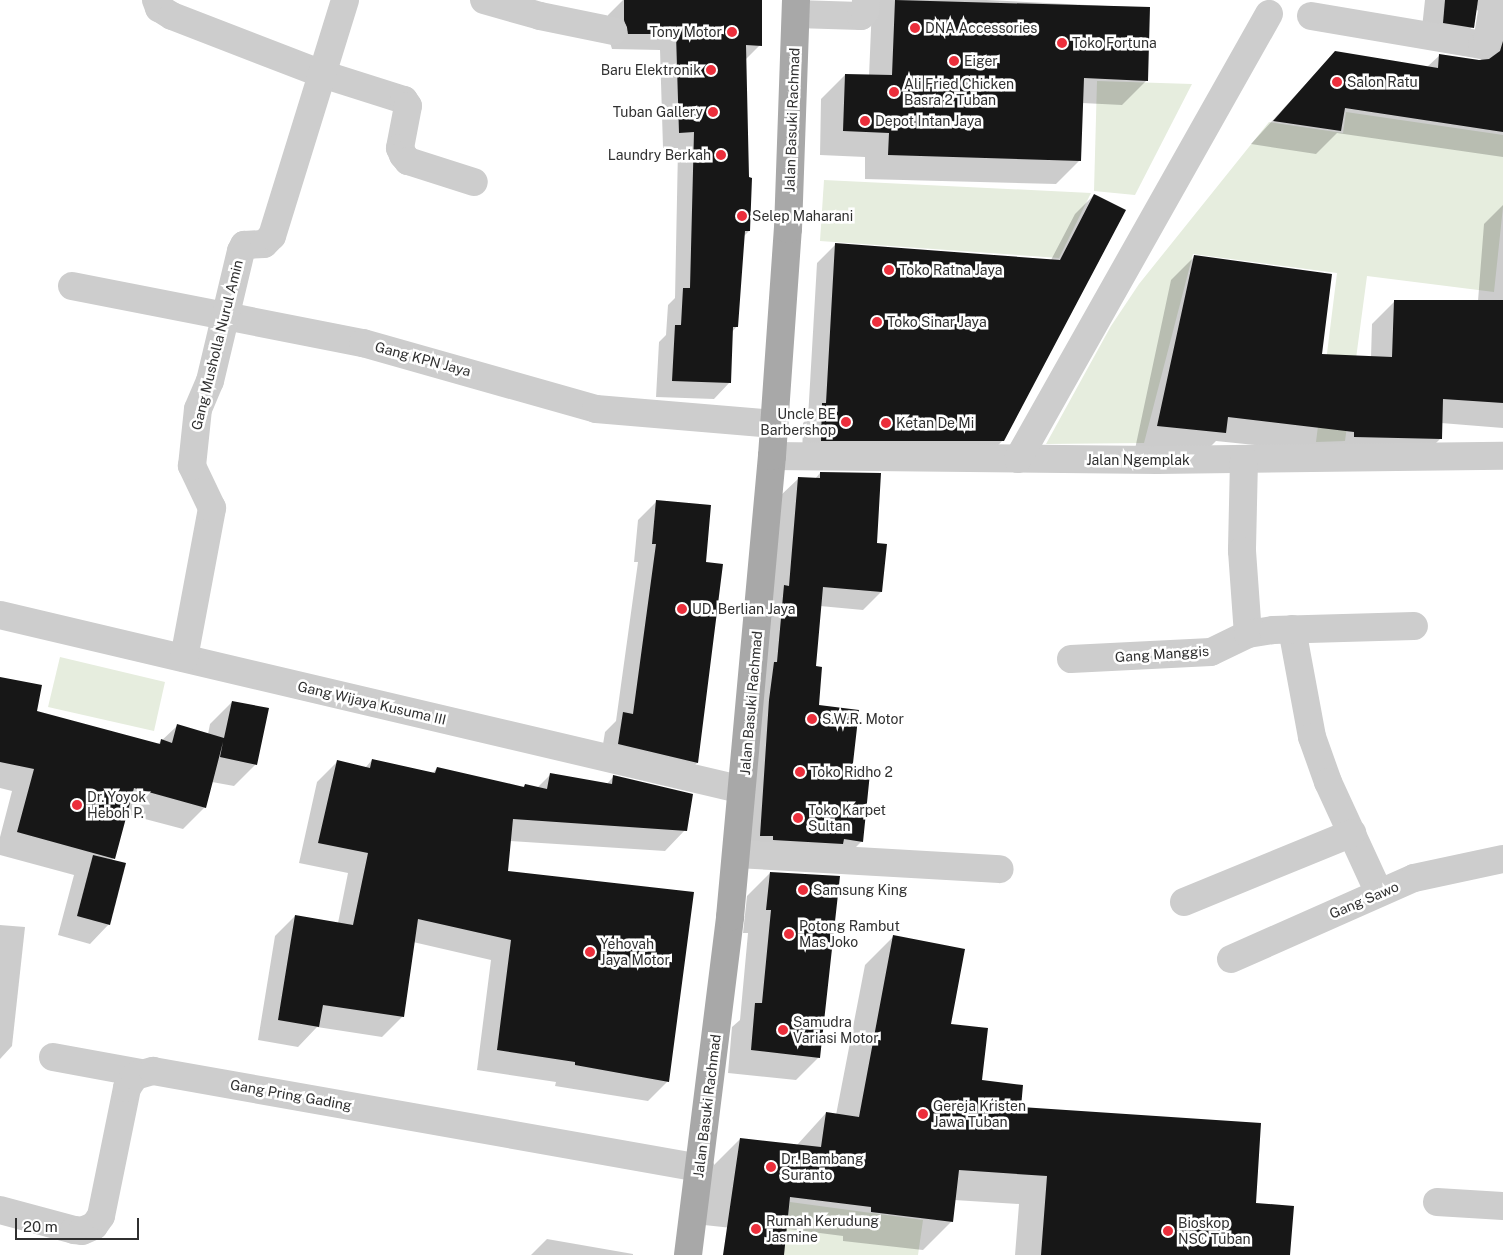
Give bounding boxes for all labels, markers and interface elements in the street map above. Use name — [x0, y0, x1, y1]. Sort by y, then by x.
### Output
place label: DNA Accessories — [925, 20, 1037, 36]
marker: DNA Accessories — [909, 22, 921, 34]
place label: Tony Motor — [649, 24, 722, 40]
marker: Tony Motor — [726, 26, 738, 38]
place label: Toko Fortuna — [1072, 35, 1157, 51]
marker: Toko Fortuna — [1056, 37, 1068, 49]
street label: Jalan Basuki Rachmad — [781, 47, 803, 193]
place label: Eiger — [964, 53, 998, 69]
marker: Eiger — [948, 55, 960, 67]
place label: Baru Elektronik — [601, 62, 701, 78]
marker: Baru Elektronik — [705, 64, 717, 76]
place label: Salon Ratu — [1347, 74, 1418, 90]
place label: Ali Fried Chicken Basra 2 Tuban — [904, 76, 1014, 108]
marker: Salon Ratu — [1331, 76, 1343, 88]
marker: Ali Fried Chicken Basra 2 Tuban — [888, 86, 900, 98]
place label: Tuban Gallery — [613, 104, 703, 120]
marker: Tuban Gallery — [707, 106, 719, 118]
place label: Depot Intan Jaya — [875, 113, 982, 129]
marker: Depot Intan Jaya — [859, 115, 871, 127]
place label: Laundry Berkah — [608, 147, 711, 163]
marker: Laundry Berkah — [715, 149, 727, 161]
place label: Selep Maharani — [752, 208, 853, 224]
marker: Selep Maharani — [736, 210, 748, 222]
street label: Gang Musholla Nurul Amin — [188, 258, 246, 432]
place label: Toko Ratna Jaya — [899, 262, 1003, 278]
marker: Toko Ratna Jaya — [883, 264, 895, 276]
place label: Toko Sinar Jaya — [887, 314, 987, 330]
marker: Toko Sinar Jaya — [871, 316, 883, 328]
street label: Gang KPN Jaya — [373, 338, 473, 380]
place label: Uncle BE Barbershop — [760, 406, 836, 438]
place label: Ketan De Mi — [896, 415, 974, 431]
marker: Uncle BE Barbershop — [840, 416, 852, 428]
marker: Ketan De Mi — [880, 417, 892, 429]
street label: Jalan Ngemplak — [1086, 452, 1190, 468]
place label: UD. Berlian Jaya — [692, 601, 796, 617]
marker: UD. Berlian Jaya — [676, 603, 688, 615]
street label: Jalan Basuki Rachmad — [736, 630, 766, 776]
street label: Gang Manggis — [1114, 642, 1210, 666]
street label: Gang Wijaya Kusuma III — [296, 678, 448, 728]
place label: S.W.R. Motor — [822, 711, 904, 727]
marker: S.W.R. Motor — [806, 713, 818, 725]
place label: Toko Ridho 2 — [810, 764, 893, 780]
marker: Toko Ridho 2 — [794, 766, 806, 778]
place label: Dr. Yoyok Heboh P. — [87, 789, 146, 822]
marker: Dr. Yoyok Heboh P. — [71, 799, 83, 811]
place label: Toko Karpet Sultan — [808, 802, 886, 834]
marker: Toko Karpet Sultan — [792, 812, 804, 824]
street label: Gang Sawo — [1327, 878, 1401, 922]
place label: Samsung King — [813, 882, 908, 898]
marker: Samsung King — [797, 884, 809, 896]
place label: Potong Rambut Mas Joko — [799, 918, 900, 950]
marker: Potong Rambut Mas Joko — [783, 928, 795, 940]
place label: Yehovah Jaya Motor — [600, 936, 670, 969]
marker: Yehovah Jaya Motor — [584, 946, 596, 958]
place label: Samudra Variasi Motor — [793, 1014, 879, 1046]
marker: Samudra Variasi Motor — [777, 1024, 789, 1036]
street label: Jalan Basuki Rachmad — [690, 1033, 724, 1179]
street label: Gang Pring Gading — [229, 1076, 353, 1114]
place label: Gereja Kristen Jawa Tuban — [933, 1098, 1026, 1130]
marker: Gereja Kristen Jawa Tuban — [917, 1108, 929, 1120]
place label: Dr. Bambang Suranto — [781, 1151, 864, 1184]
marker: Dr. Bambang Suranto — [765, 1161, 777, 1173]
scale bar — [18, 1208, 141, 1240]
place label: Rumah Kerudung Jasmine — [766, 1213, 879, 1246]
place label: Bioskop NSC Tuban — [1178, 1215, 1251, 1248]
text: 20 m — [23, 1218, 58, 1235]
marker: Rumah Kerudung Jasmine — [750, 1223, 762, 1235]
marker: Bioskop NSC Tuban — [1162, 1225, 1174, 1237]

